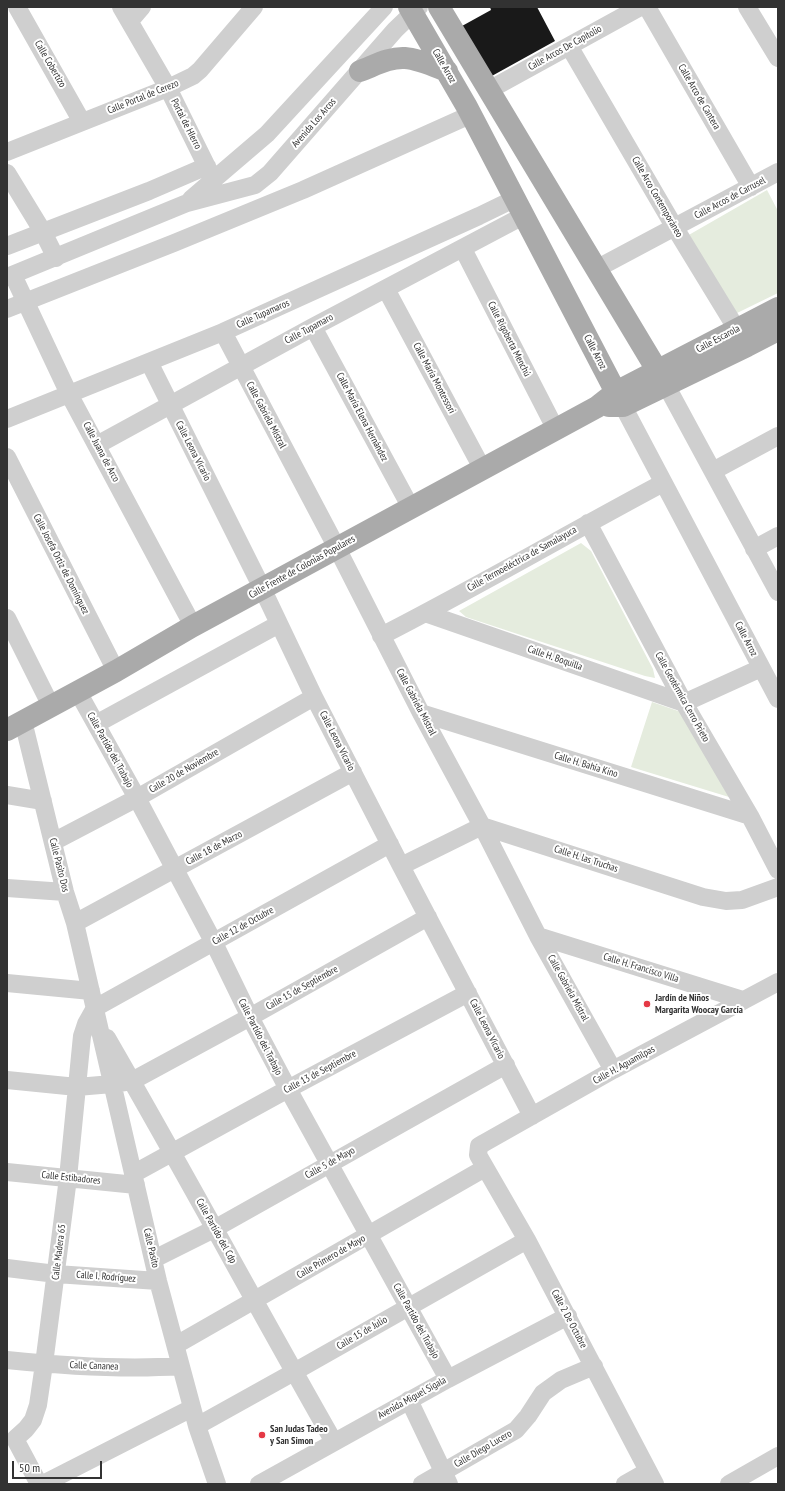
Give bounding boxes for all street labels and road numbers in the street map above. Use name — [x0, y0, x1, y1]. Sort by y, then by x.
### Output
street label: Calle Arcos De Capitolio — [526, 23, 604, 73]
street label: Calle Cobertizo — [32, 38, 68, 90]
street label: Calle Arroz — [429, 47, 459, 85]
street label: Calle Arco de Cantera — [675, 62, 723, 132]
street label: Calle Portal de Cerezo — [106, 77, 180, 117]
street label: Avenida Los Arcos — [289, 96, 339, 150]
street label: Portal de HIerro — [168, 97, 204, 151]
street label: Calle Arco Contemporáneo — [629, 155, 685, 239]
street label: Calle Arcos de Carrusel — [692, 174, 768, 222]
street label: Calle Tupamaros — [235, 297, 291, 331]
street label: Calle Rigoberta Menchú — [485, 300, 533, 378]
street label: Calle Tupamaro — [283, 311, 335, 347]
street label: Calle Escarola — [694, 322, 742, 356]
street label: Calle Arroz — [581, 333, 609, 371]
street label: Calle María Montessori — [410, 340, 458, 416]
street label: Calle María Elena Hernández — [333, 370, 391, 464]
street label: Calle Gabriela Mistral — [243, 380, 289, 450]
street label: Calle Leona Vicario — [173, 419, 213, 483]
street label: Calle Juana de Arco — [80, 420, 122, 484]
street label: Calle Josefa Ortiz de Domínguez — [30, 512, 92, 616]
street label: Calle Termoeléctrica de Samalayuca — [465, 524, 579, 594]
street label: Calle Frente de Colonias Populares — [247, 533, 357, 601]
street label: Calle Arroz — [732, 620, 760, 658]
street label: Calle H. Boquilla — [526, 643, 584, 673]
street label: Calle Geotérmica Cerro Prieto — [652, 650, 712, 744]
street label: Calle Gabriela Mistral — [393, 667, 439, 737]
street label: Calle Leona Vicario — [317, 709, 357, 773]
street label: Calle Partido del Trabajo — [84, 710, 136, 790]
street label: Calle 20 de Noviembre — [147, 746, 221, 796]
street label: Calle H. Bahía Kino — [553, 750, 619, 780]
street label: Calle 18 de Marzo — [184, 828, 244, 868]
street label: Calle Pasito Dos — [46, 837, 72, 893]
street label: Calle H. las Truchas — [553, 843, 619, 875]
street label: Calle 12 de Octubre — [210, 904, 276, 948]
street label: Calle H. Francisco Villa — [602, 951, 680, 985]
street label: Calle Gabriela Mistral — [545, 953, 591, 1023]
street label: Calle 15 de Septiembre — [264, 963, 340, 1013]
street label: Calle Partido del Trabajo — [236, 997, 284, 1077]
street label: Calle Leona Vicario — [467, 997, 507, 1061]
street label: Calle H. Aguamilpas — [591, 1043, 657, 1087]
street label: Calle 13 de Septiembre — [282, 1048, 358, 1096]
street label: Calle 5 de Mayo — [303, 1144, 357, 1182]
street label: Calle Estibadores — [41, 1169, 101, 1187]
street label: Calle Partido del Cdp — [193, 1196, 239, 1266]
street label: Calle Madera 65 — [50, 1223, 68, 1281]
street label: Calle Pasito — [141, 1227, 161, 1269]
street label: Calle Primero de Mayo — [295, 1232, 367, 1282]
street label: Calle I. Rodríguez — [76, 1269, 136, 1285]
street label: Calle Partido del Trabajo — [390, 1281, 442, 1361]
street label: Calle 2 De Octubre — [548, 1288, 590, 1350]
street label: Calle 15 de Julio — [334, 1314, 390, 1352]
street label: Calle Cananea — [69, 1359, 119, 1373]
street label: Avenida Miguel Sigala — [376, 1374, 448, 1422]
street label: Calle Diego Lucero — [452, 1428, 514, 1470]

